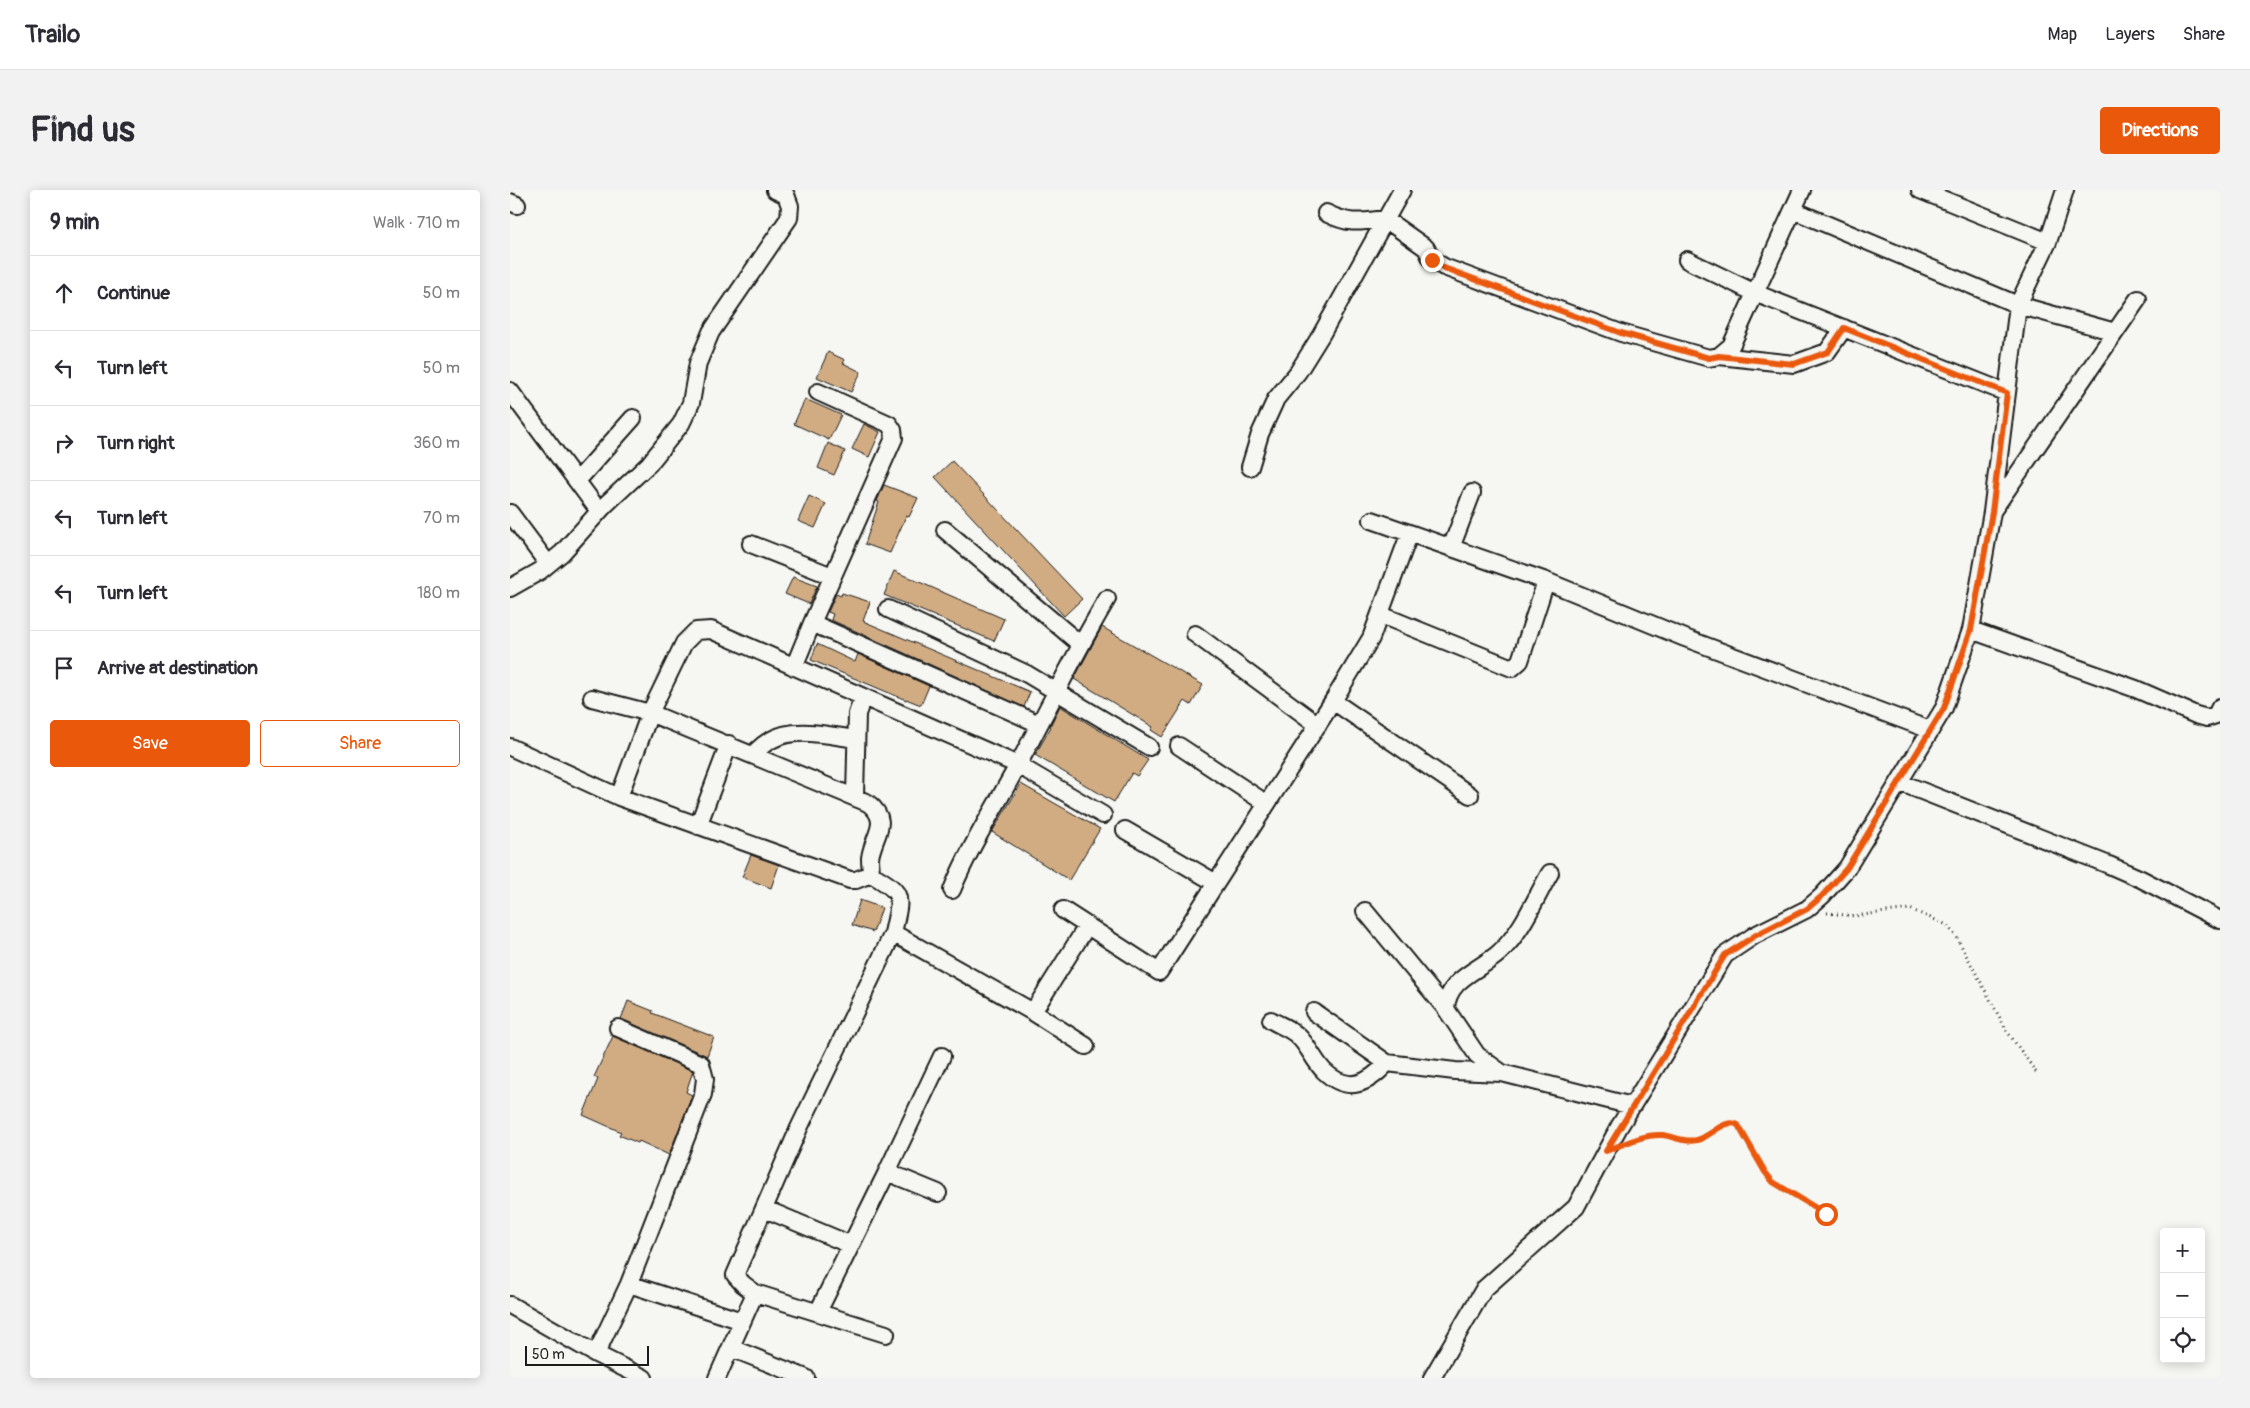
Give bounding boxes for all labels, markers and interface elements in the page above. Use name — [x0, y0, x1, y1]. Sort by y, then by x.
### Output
text: Trailo — [25, 20, 80, 49]
text: Map — [2048, 23, 2077, 46]
text: Layers — [2105, 23, 2155, 46]
text: Share — [2183, 23, 2225, 46]
button: Directions — [2100, 107, 2220, 154]
text: Find us — [30, 108, 135, 152]
text: 9 min — [50, 209, 99, 236]
text: Walk · 710 m — [373, 213, 460, 233]
route end — [1421, 249, 1444, 272]
icon: ahead — [50, 279, 78, 307]
text: Continue — [97, 281, 170, 305]
text: 50 m — [423, 283, 460, 303]
icon: left — [50, 354, 78, 382]
text: Turn left — [97, 356, 167, 380]
text: 50 m — [423, 358, 460, 378]
icon: right — [50, 429, 78, 457]
text: Turn right — [97, 431, 175, 455]
text: 360 m — [413, 433, 460, 453]
icon: left — [50, 504, 78, 532]
text: Turn left — [97, 506, 167, 530]
text: 70 m — [423, 508, 460, 528]
icon: left — [50, 579, 78, 607]
text: Turn left — [97, 581, 167, 605]
text: 180 m — [417, 583, 460, 603]
icon: arrive — [50, 654, 78, 682]
text: Arrive at destination — [97, 656, 258, 680]
button: Save — [50, 720, 250, 767]
button: Share — [260, 720, 460, 767]
route start — [1815, 1203, 1838, 1226]
map controls — [2160, 1228, 2205, 1363]
button: + — [2160, 1228, 2205, 1273]
button: − — [2160, 1273, 2205, 1318]
button: locate — [2160, 1318, 2205, 1363]
scale bar — [525, 1343, 649, 1366]
text: 50 m — [532, 1346, 565, 1363]

